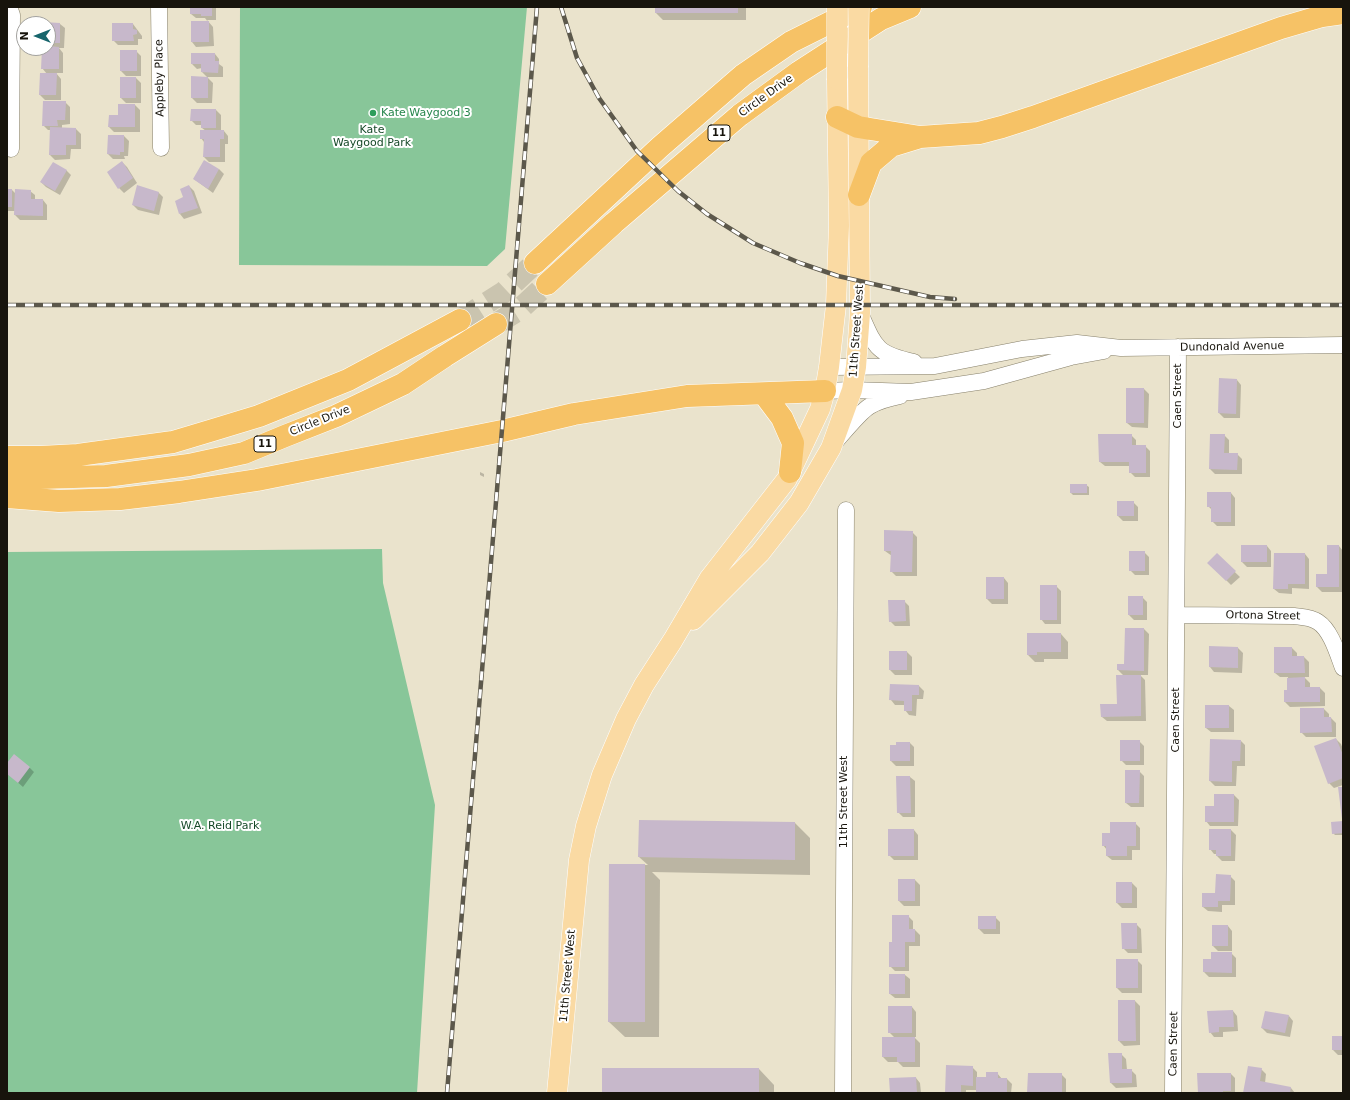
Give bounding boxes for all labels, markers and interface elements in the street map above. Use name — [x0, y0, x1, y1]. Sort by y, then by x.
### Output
north arrow — [16, 16, 56, 56]
text: N — [18, 31, 31, 41]
street label: Appleby Place — [153, 39, 167, 117]
street label: Circle Drive — [736, 72, 796, 120]
place label: Kate Waygood 3 — [381, 106, 471, 120]
marker: Kate Waygood 3 — [368, 108, 378, 118]
park label: Kate Waygood Park — [333, 123, 411, 149]
road number: 11 — [708, 125, 730, 141]
street label: 11th Street West — [847, 284, 867, 378]
street label: Dundonald Avenue — [1180, 339, 1284, 355]
street label: Caen Street — [1171, 363, 1185, 429]
street label: Circle Drive — [288, 403, 352, 439]
road number: 11 — [254, 436, 276, 452]
street label: Ortona Street — [1225, 609, 1301, 623]
street label: Caen Street — [1169, 687, 1183, 753]
street label: 11th Street West — [837, 756, 851, 848]
park label: W.A. Reid Park — [181, 819, 259, 833]
street label: 11th Street West — [557, 929, 579, 1023]
street label: Caen Street — [1167, 1011, 1181, 1077]

